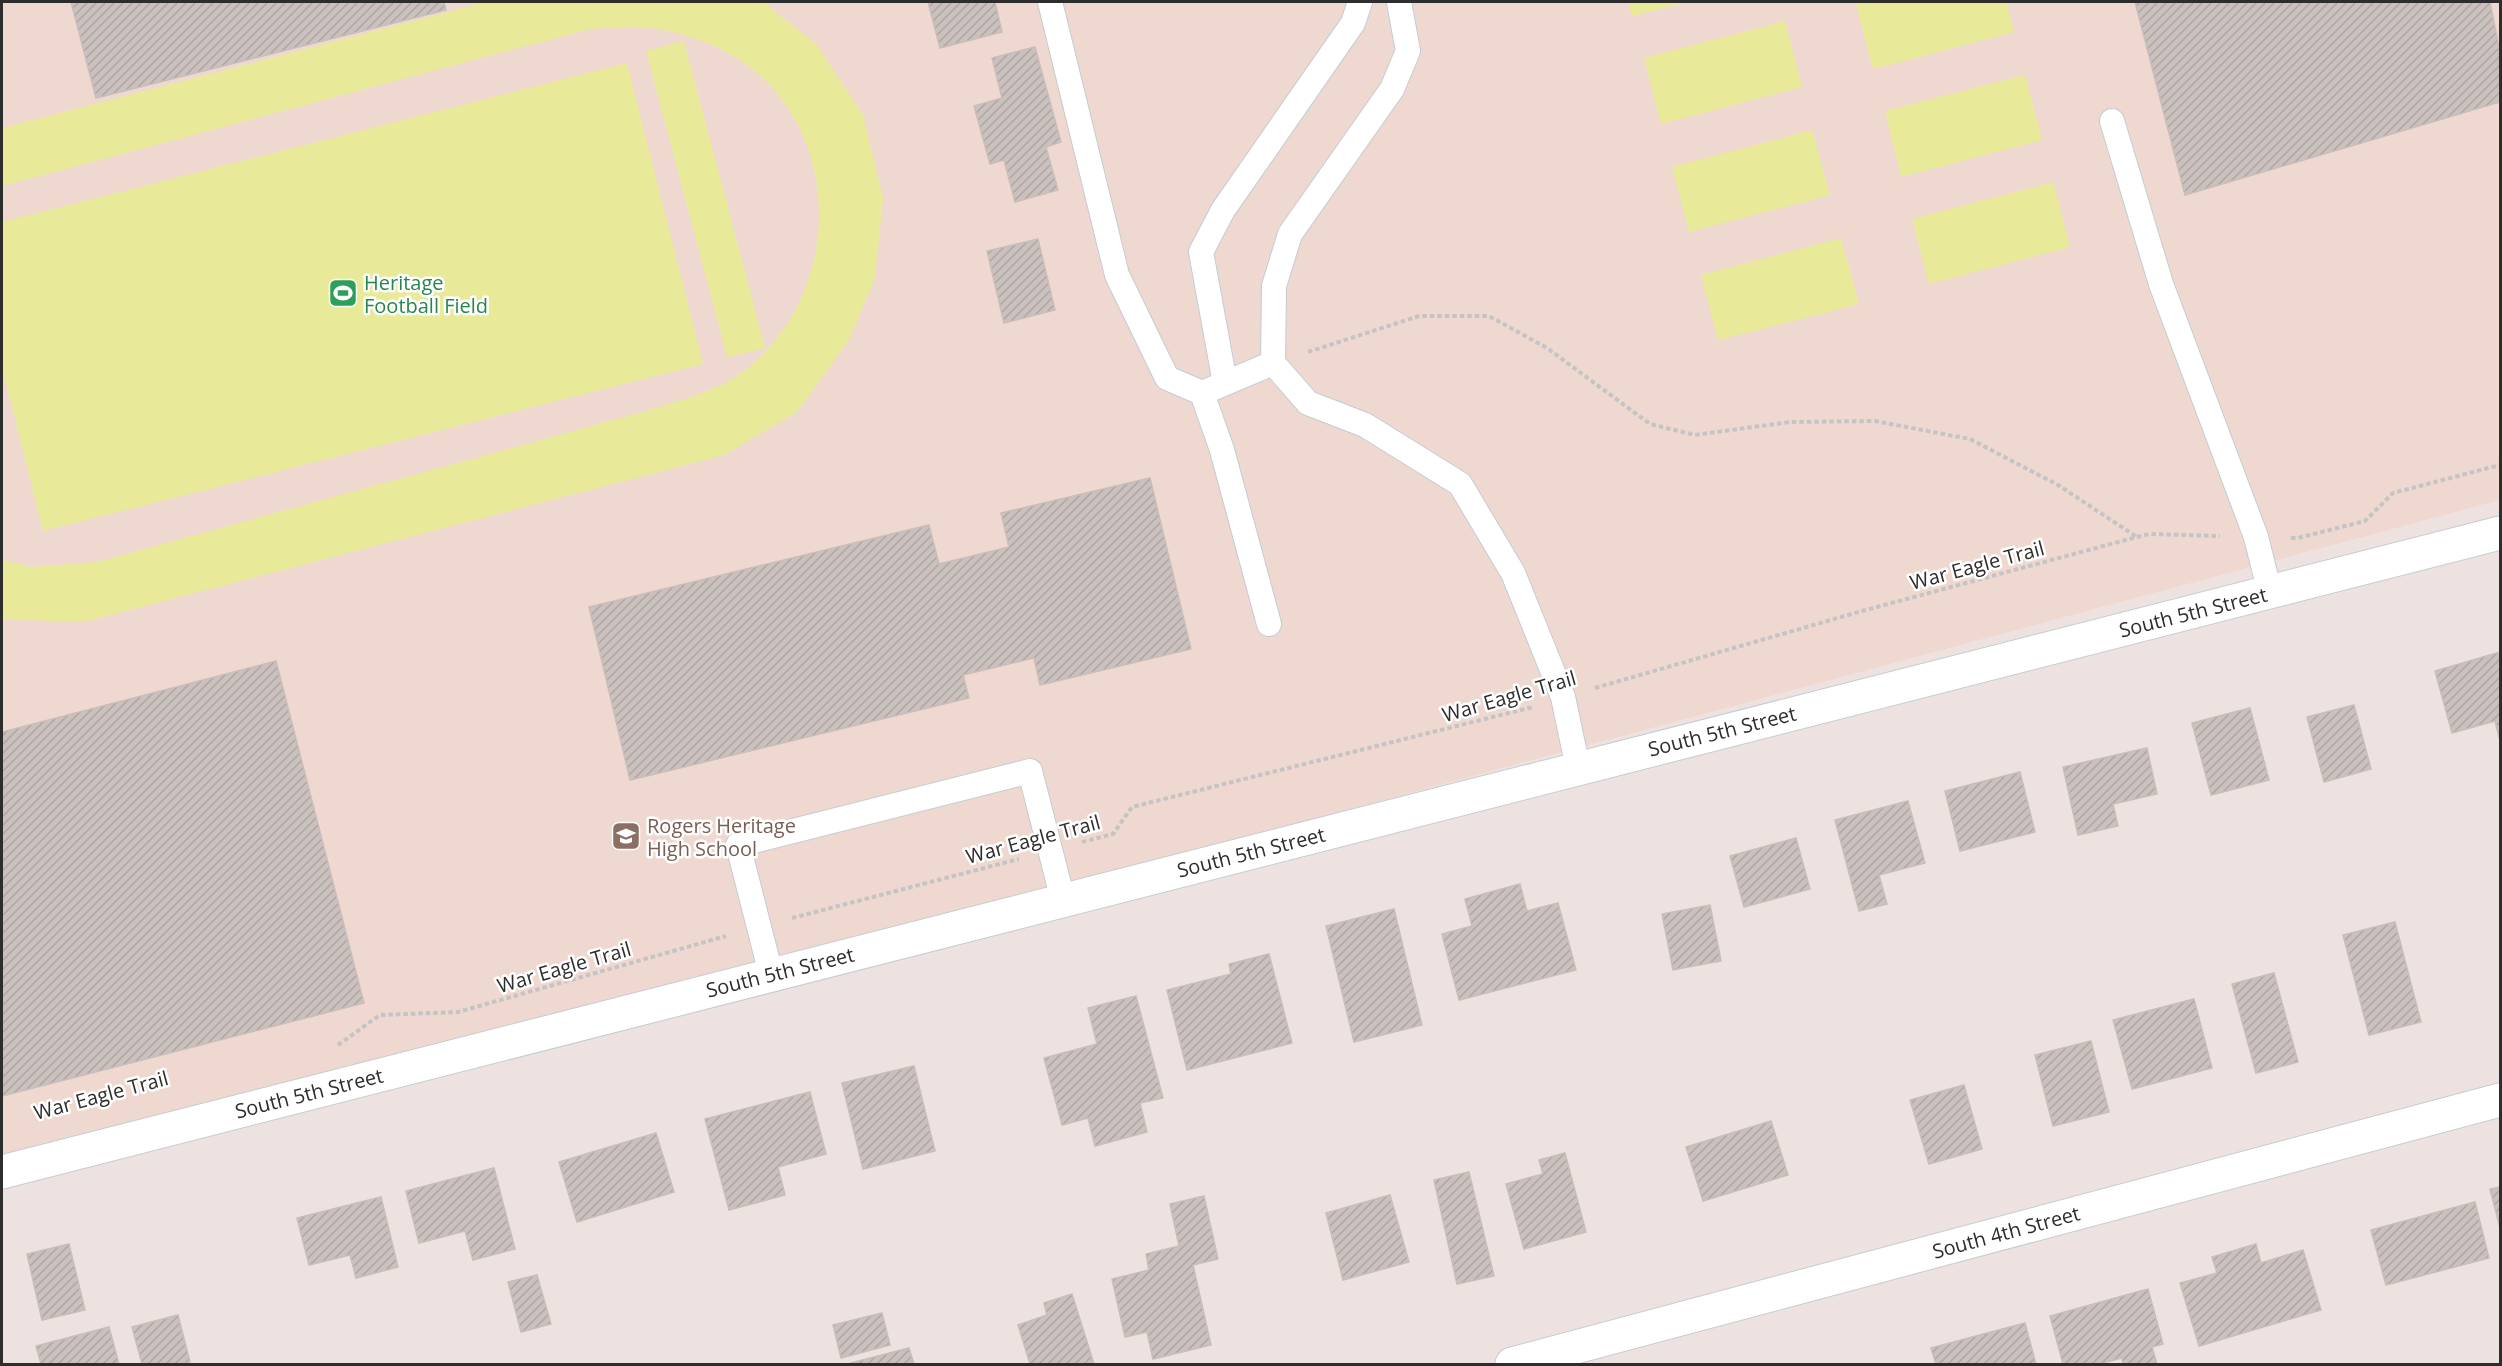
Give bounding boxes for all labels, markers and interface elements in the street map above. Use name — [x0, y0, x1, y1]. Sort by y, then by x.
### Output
place label: Heritage Football Field — [364, 269, 488, 319]
sports icon: Heritage Football Field — [327, 277, 359, 309]
street label: War Eagle Trail — [1907, 534, 2047, 596]
street label: South 5th Street — [2116, 581, 2270, 643]
street label: War Eagle Trail — [1439, 664, 1579, 728]
street label: South 5th Street — [1645, 700, 1799, 762]
street label: War Eagle Trail — [963, 808, 1103, 870]
place label: Rogers Heritage High School — [647, 812, 796, 862]
school or university icon: Rogers Heritage High School — [610, 820, 642, 852]
street label: South 5th Street — [1174, 821, 1328, 883]
street label: War Eagle Trail — [494, 935, 634, 999]
street label: South 5th Street — [703, 941, 857, 1003]
street label: South 5th Street — [232, 1062, 386, 1124]
street label: War Eagle Trail — [31, 1064, 171, 1126]
street label: South 4th Street — [1929, 1199, 2083, 1265]

